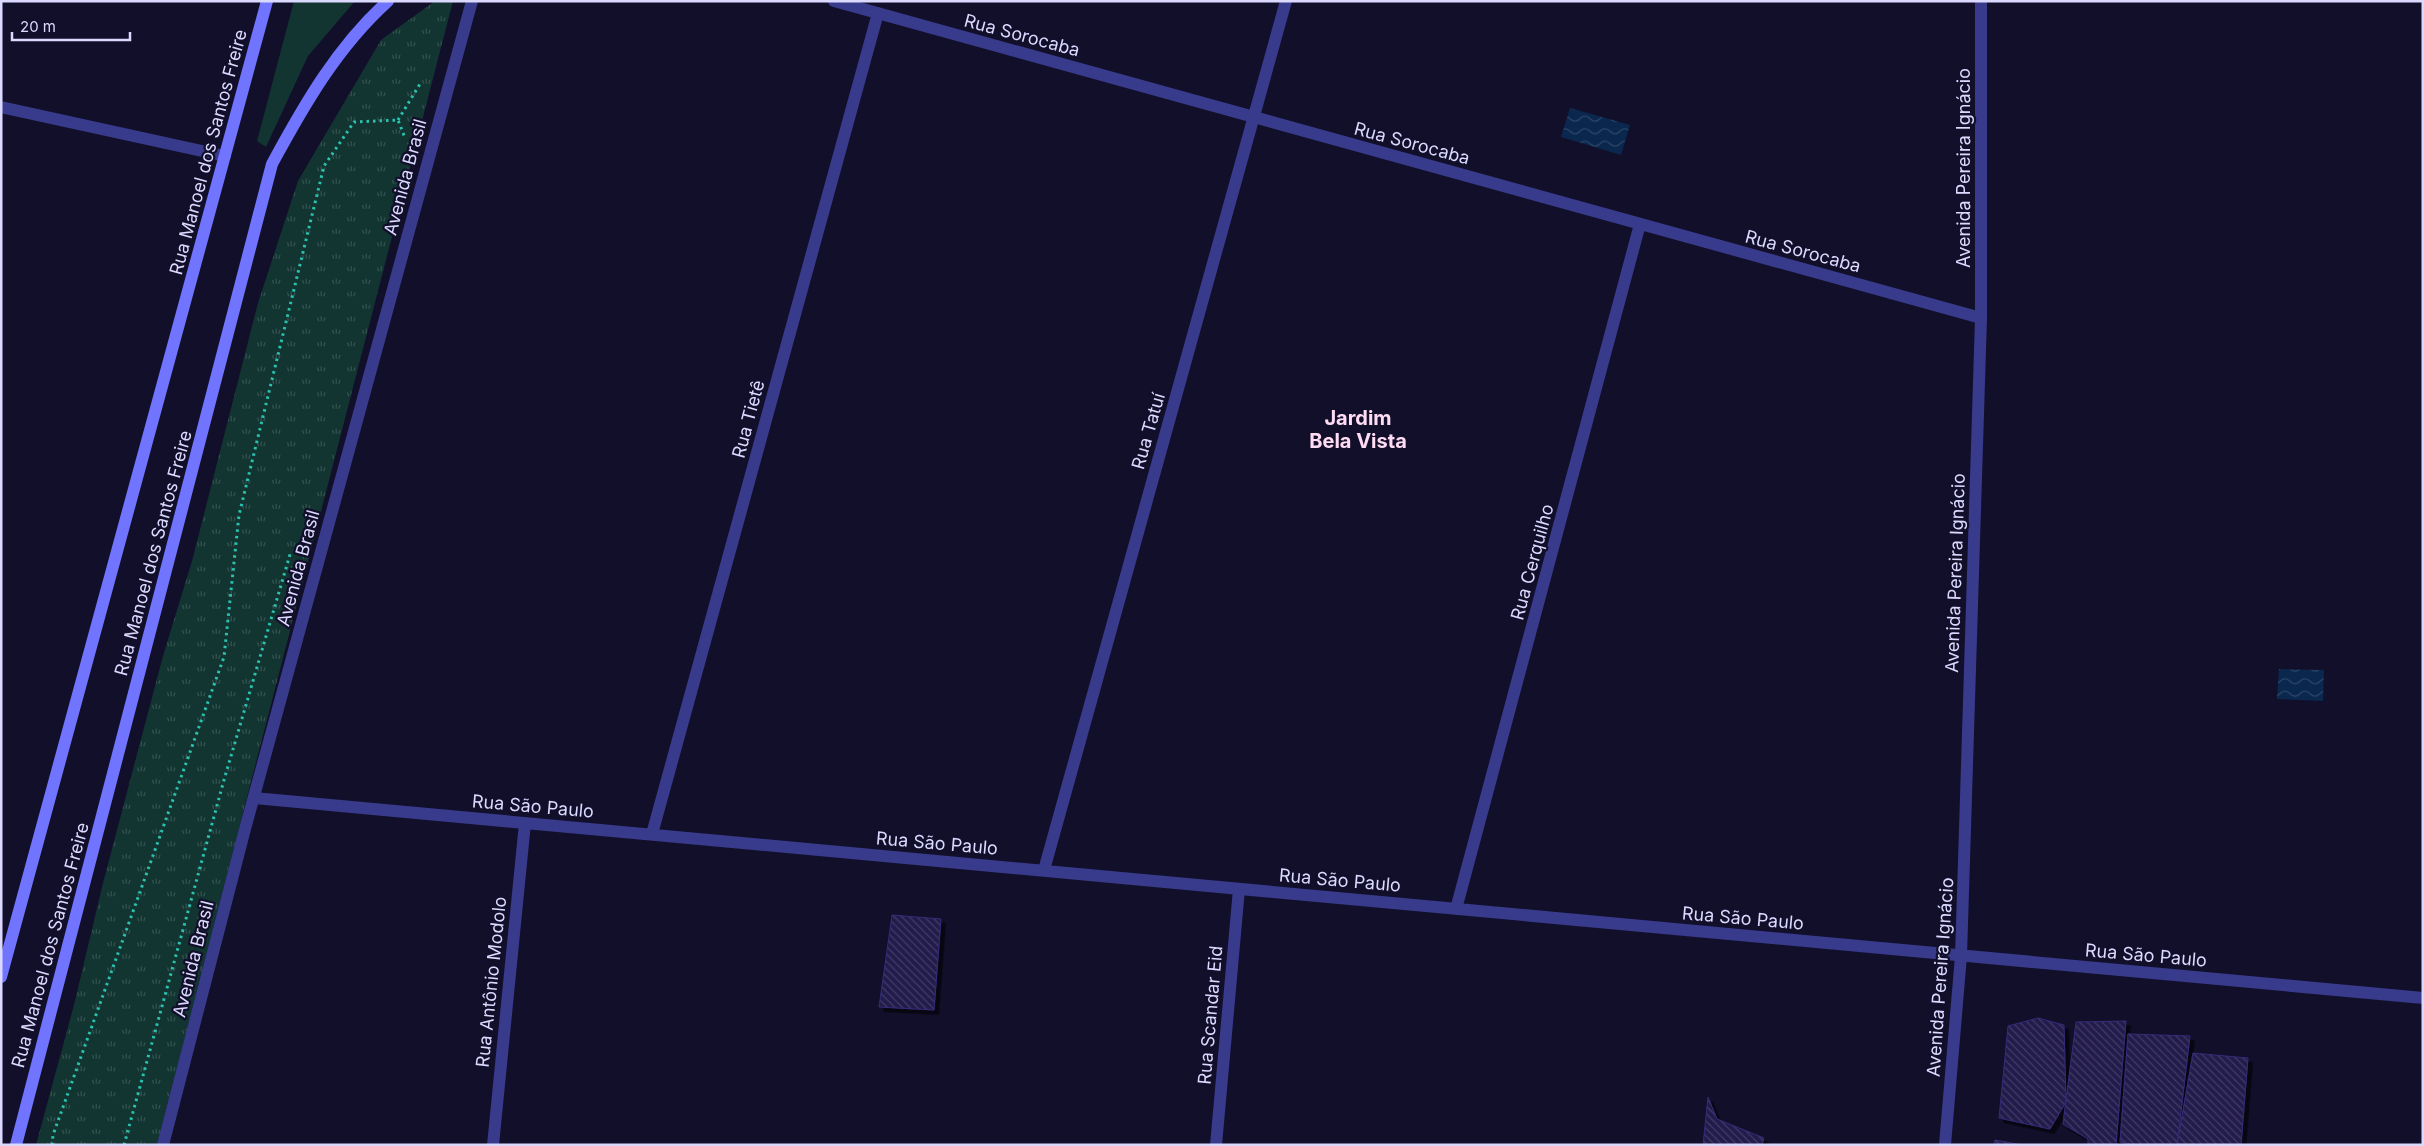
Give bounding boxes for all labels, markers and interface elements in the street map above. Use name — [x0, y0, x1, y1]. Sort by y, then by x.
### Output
street label: Rua Sorocaba — [962, 9, 1082, 61]
scale bar — [12, 10, 130, 42]
text: 20 m — [20, 17, 56, 36]
street label: Rua Manoel dos Santos Freire — [165, 27, 251, 277]
street label: Avenida Pereira Ignácio — [1953, 68, 1974, 268]
street label: Avenida Brasil — [379, 117, 431, 237]
street label: Rua Sorocaba — [1352, 117, 1472, 169]
street label: Rua Sorocaba — [1743, 225, 1863, 277]
street label: Rua Tietê — [727, 378, 769, 460]
street label: Rua Tatuí — [1127, 390, 1169, 472]
district label: Jardim Bela Vista — [1309, 406, 1407, 453]
street label: Rua Manoel dos Santos Freire — [110, 428, 196, 678]
street label: Avenida Pereira Ignácio — [1941, 473, 1969, 673]
street label: Rua Cerquilho — [1506, 502, 1558, 622]
street label: Avenida Brasil — [272, 508, 324, 628]
street label: Rua São Paulo — [471, 790, 595, 822]
street label: Rua Manoel dos Santos Freire — [7, 820, 93, 1070]
street label: Rua São Paulo — [875, 827, 999, 859]
street label: Rua São Paulo — [1278, 864, 1402, 896]
street label: Avenida Pereira Ignácio — [1923, 877, 1957, 1077]
street label: Rua Antônio Modolo — [472, 895, 510, 1069]
street label: Avenida Brasil — [168, 898, 218, 1020]
street label: Rua São Paulo — [1681, 902, 1805, 934]
street label: Rua São Paulo — [2084, 939, 2208, 971]
street label: Rua Scandar Eid — [1193, 945, 1227, 1085]

